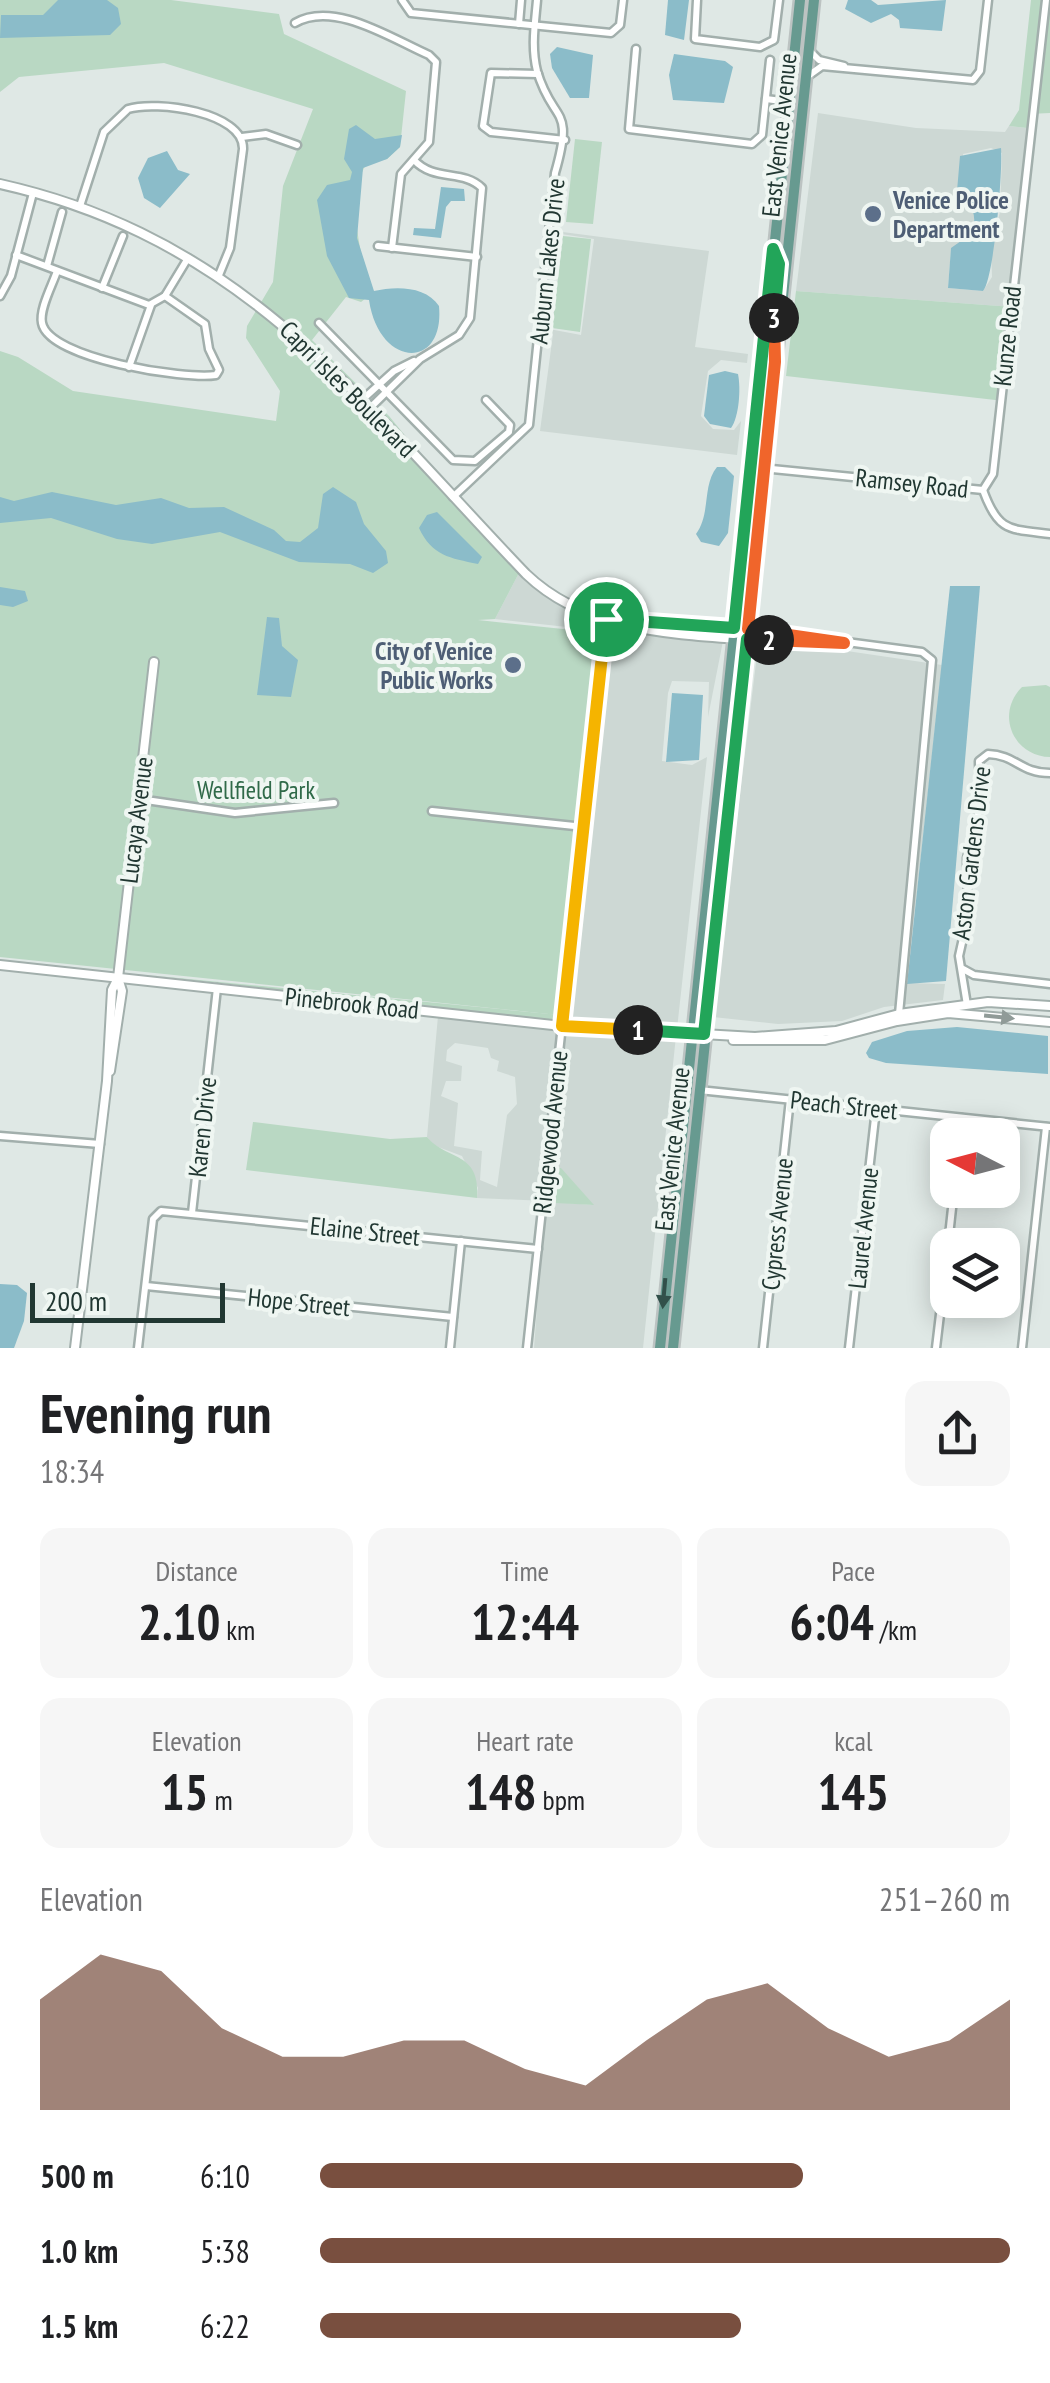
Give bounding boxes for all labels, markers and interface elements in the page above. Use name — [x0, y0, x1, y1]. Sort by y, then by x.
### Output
street label: East Venice Avenue — [754, 52, 804, 218]
street label: Auburn Lakes Drive — [522, 177, 572, 345]
place label: Venice Police Department — [892, 184, 1009, 245]
marker: Venice Police Department — [862, 203, 884, 225]
street label: Kunze Road — [986, 284, 1028, 388]
pin: 3 — [749, 293, 799, 343]
text: 3 — [767, 299, 781, 336]
street label: Capri Isles Boulevard — [273, 314, 423, 464]
street label: Ramsey Road — [854, 461, 970, 505]
pin — [564, 577, 649, 662]
icon: arrive — [579, 592, 634, 647]
pin: 2 — [744, 615, 794, 665]
text: 2 — [762, 621, 776, 658]
place label: City of Venice Public Works — [375, 635, 493, 696]
marker: City of Venice Public Works — [502, 654, 524, 676]
street label: Lucaya Avenue — [112, 755, 160, 885]
street label: Aston Gardens Drive — [944, 764, 998, 942]
park label: Wellfield Park — [197, 774, 315, 806]
street label: Pinebrook Road — [284, 980, 420, 1026]
pin: 1 — [613, 1005, 663, 1055]
one-way arrow — [983, 1009, 1015, 1025]
text: 1 — [631, 1011, 645, 1048]
street label: Ridgewood Avenue — [526, 1049, 574, 1215]
street label: East Venice Avenue — [647, 1066, 697, 1232]
street label: Karen Drive — [181, 1075, 223, 1179]
street label: Peach Street — [789, 1083, 899, 1127]
north arrow — [930, 1118, 1020, 1208]
map controls — [930, 1118, 1020, 1318]
street label: Cypress Avenue — [754, 1156, 800, 1292]
street label: Laurel Avenue — [841, 1166, 885, 1290]
street label: Elaine Street — [308, 1209, 422, 1253]
button: layers — [930, 1228, 1020, 1318]
one-way arrow — [656, 1277, 672, 1309]
scale bar — [30, 1278, 225, 1322]
street label: Hope Street — [246, 1281, 352, 1323]
text: 200 m — [45, 1282, 107, 1319]
text: Evening run — [40, 1377, 272, 1448]
button: share — [905, 1381, 1010, 1486]
text: 18:34 — [40, 1450, 104, 1492]
text: Distance — [155, 1552, 238, 1589]
text: Time — [501, 1552, 549, 1589]
text: Pace — [831, 1552, 875, 1589]
text: 2.10 — [138, 1589, 220, 1654]
text: 12:44 — [471, 1589, 579, 1654]
text: 6:04 — [790, 1589, 874, 1654]
text: km — [220, 1611, 255, 1648]
text: /km — [874, 1611, 917, 1648]
text: Elevation — [152, 1722, 242, 1759]
text: Heart rate — [476, 1722, 574, 1759]
text: kcal — [834, 1722, 872, 1759]
text: 15 — [161, 1759, 208, 1824]
text: 148 — [465, 1759, 537, 1824]
text: 145 — [817, 1759, 889, 1824]
text: m — [208, 1781, 233, 1818]
text: bpm — [537, 1781, 585, 1818]
text: Elevation — [40, 1878, 143, 1920]
text: 251–260 m — [879, 1878, 1010, 1920]
text: 500 m — [40, 2155, 114, 2197]
text: 6:10 — [200, 2155, 250, 2197]
text: 1.0 km — [40, 2230, 118, 2272]
text: 5:38 — [200, 2230, 250, 2272]
text: 1.5 km — [40, 2305, 118, 2347]
text: 6:22 — [200, 2305, 250, 2347]

